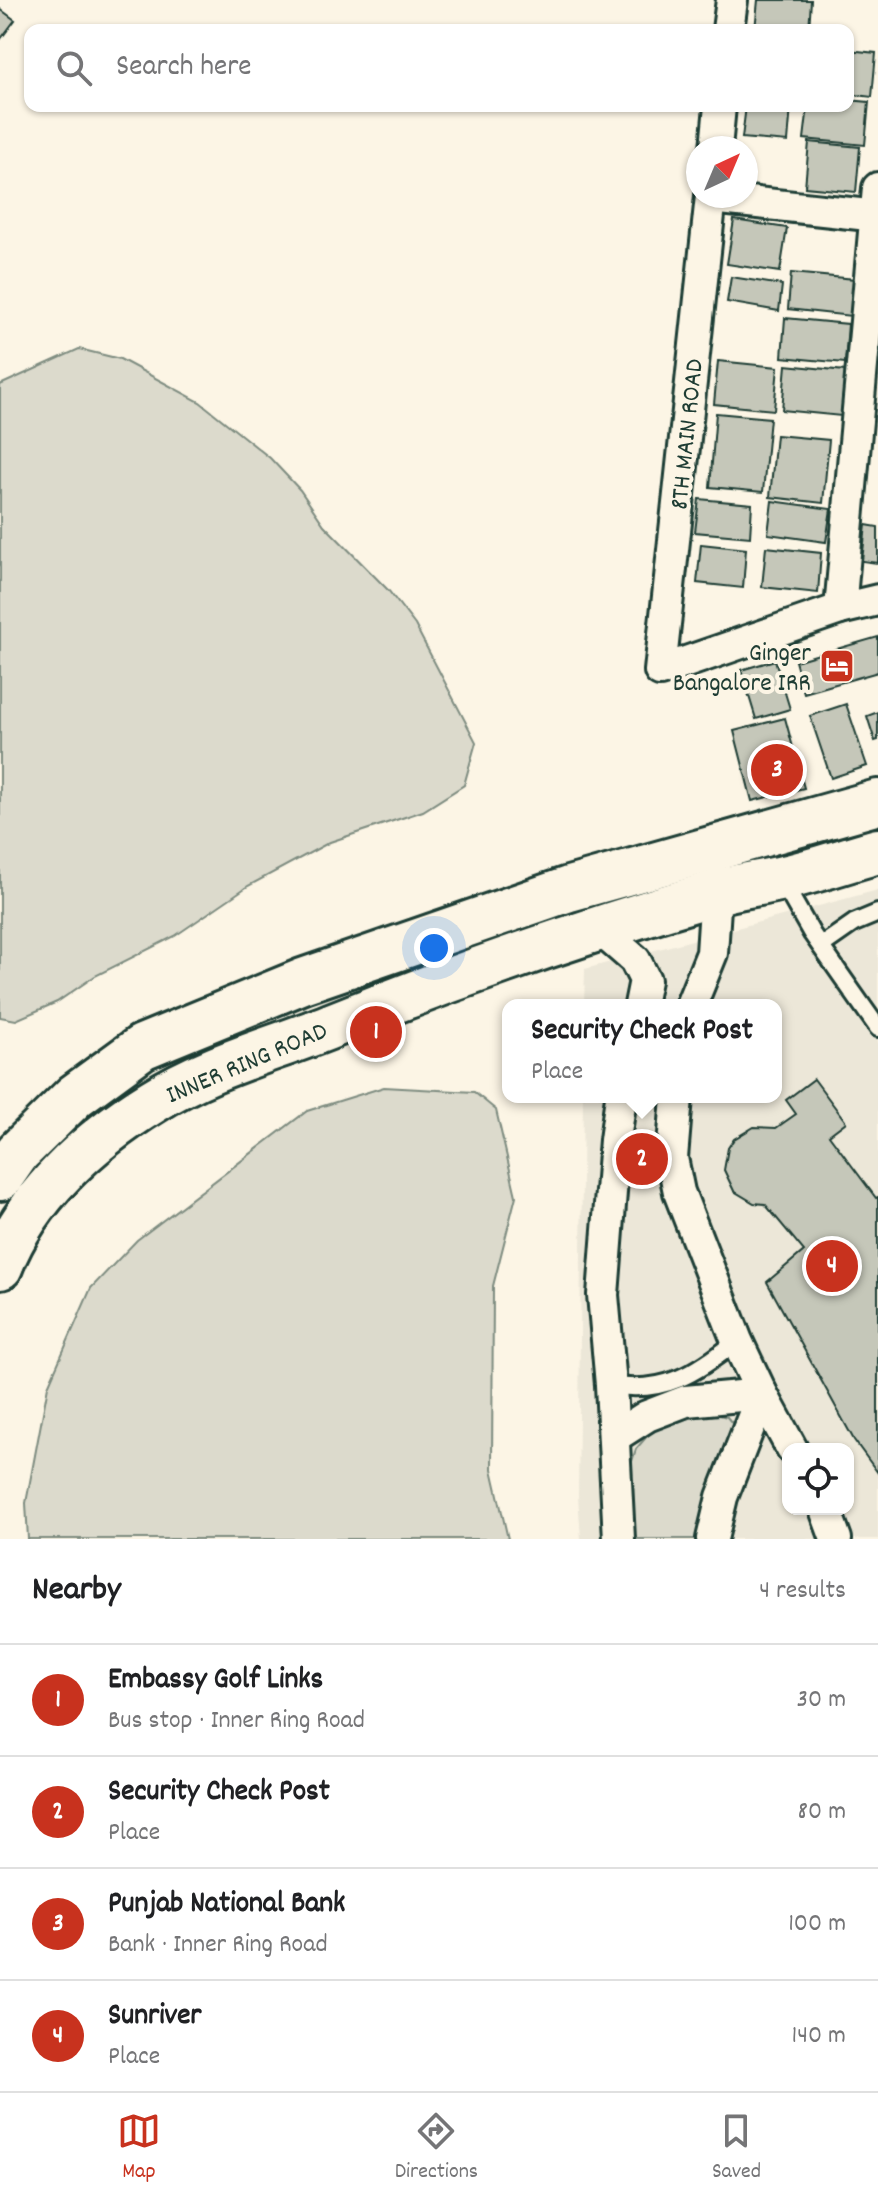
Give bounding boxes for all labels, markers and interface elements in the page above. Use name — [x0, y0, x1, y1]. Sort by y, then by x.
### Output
search box — [24, 24, 854, 112]
icon: search — [52, 46, 96, 90]
text: Search here — [116, 47, 252, 90]
north arrow — [686, 136, 758, 208]
street label: 8TH MAIN ROAD — [662, 357, 715, 512]
place label: Ginger Bangalore IRR — [673, 636, 811, 703]
hotel icon: Ginger Bangalore IRR — [818, 647, 856, 685]
pin: 3 — [751, 740, 803, 800]
your location — [414, 928, 454, 968]
popup — [502, 999, 782, 1103]
pin: 1 — [350, 1002, 402, 1062]
text: Security Check Post — [531, 1011, 753, 1054]
street label: INNER RING ROAD — [161, 1014, 334, 1115]
text: Place — [531, 1054, 583, 1091]
pin: 2 — [616, 1129, 668, 1189]
pin: 4 — [806, 1236, 858, 1296]
map controls — [782, 1443, 854, 1515]
button: locate — [782, 1443, 854, 1515]
text: Nearby — [32, 1567, 121, 1616]
text: 4 results — [759, 1573, 846, 1610]
text: Embassy Golf Links — [108, 1660, 323, 1703]
text: 1 — [55, 1682, 61, 1719]
text: 30 m — [796, 1682, 846, 1719]
text: Bus stop · Inner Ring Road — [108, 1703, 365, 1740]
text: Security Check Post — [108, 1772, 330, 1815]
text: 2 — [52, 1794, 64, 1831]
text: 80 m — [798, 1794, 846, 1831]
text: Place — [108, 1815, 160, 1852]
text: Punjab National Bank — [108, 1884, 345, 1927]
text: 3 — [52, 1906, 64, 1943]
text: 100 m — [788, 1906, 846, 1943]
text: Bank · Inner Ring Road — [108, 1927, 328, 1964]
text: Sunriver — [108, 1996, 201, 2039]
text: 4 — [53, 2018, 63, 2055]
text: 140 m — [792, 2018, 846, 2055]
text: Place — [108, 2039, 160, 2076]
tab: Map — [117, 2109, 161, 2188]
tab: Directions — [395, 2109, 478, 2188]
tab: Saved — [712, 2109, 761, 2188]

